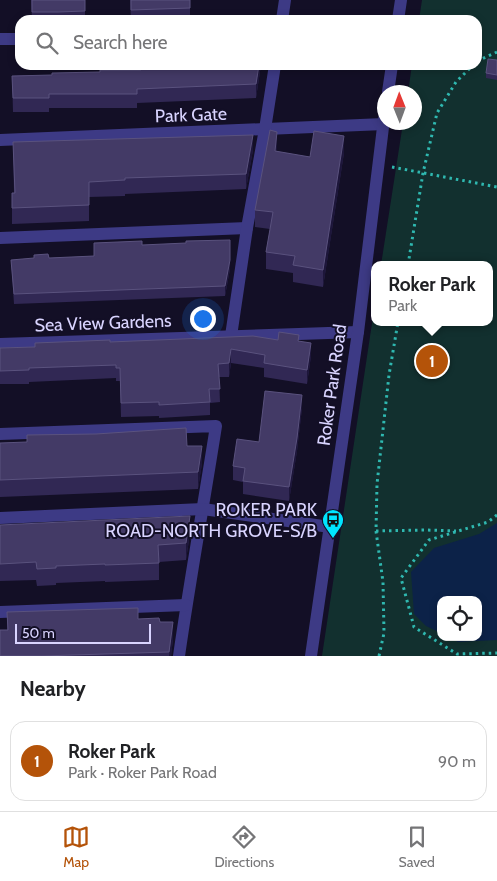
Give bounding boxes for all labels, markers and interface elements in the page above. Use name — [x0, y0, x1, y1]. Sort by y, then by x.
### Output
search box — [15, 15, 482, 70]
icon: search — [33, 29, 61, 57]
text: Search here — [73, 31, 167, 54]
north arrow — [377, 85, 422, 130]
street label: Park Gate — [155, 103, 227, 127]
popup — [371, 261, 493, 326]
text: Roker Park — [388, 273, 476, 296]
text: Park — [388, 296, 417, 315]
your location — [190, 306, 216, 332]
street label: Sea View Gardens — [34, 310, 172, 336]
street label: Roker Park Road — [313, 323, 351, 447]
pin: 1 — [416, 342, 448, 380]
place label: ROKER PARK ROAD-NORTH GROVE-S/B — [105, 499, 318, 542]
bus stop icon: ROKER PARK ROAD-NORTH GROVE-S/B — [321, 508, 345, 539]
map controls — [437, 596, 482, 641]
button: locate — [437, 596, 482, 641]
scale bar — [15, 621, 151, 644]
text: 50 m — [22, 624, 55, 642]
text: Nearby — [20, 676, 86, 701]
text: Roker Park — [68, 740, 156, 763]
text: 1 — [34, 752, 40, 771]
text: 90 m — [438, 752, 476, 771]
text: Park · Roker Park Road — [68, 763, 217, 782]
tab: Map — [62, 823, 90, 871]
tab: Directions — [214, 823, 274, 871]
tab: Saved — [398, 823, 435, 871]

